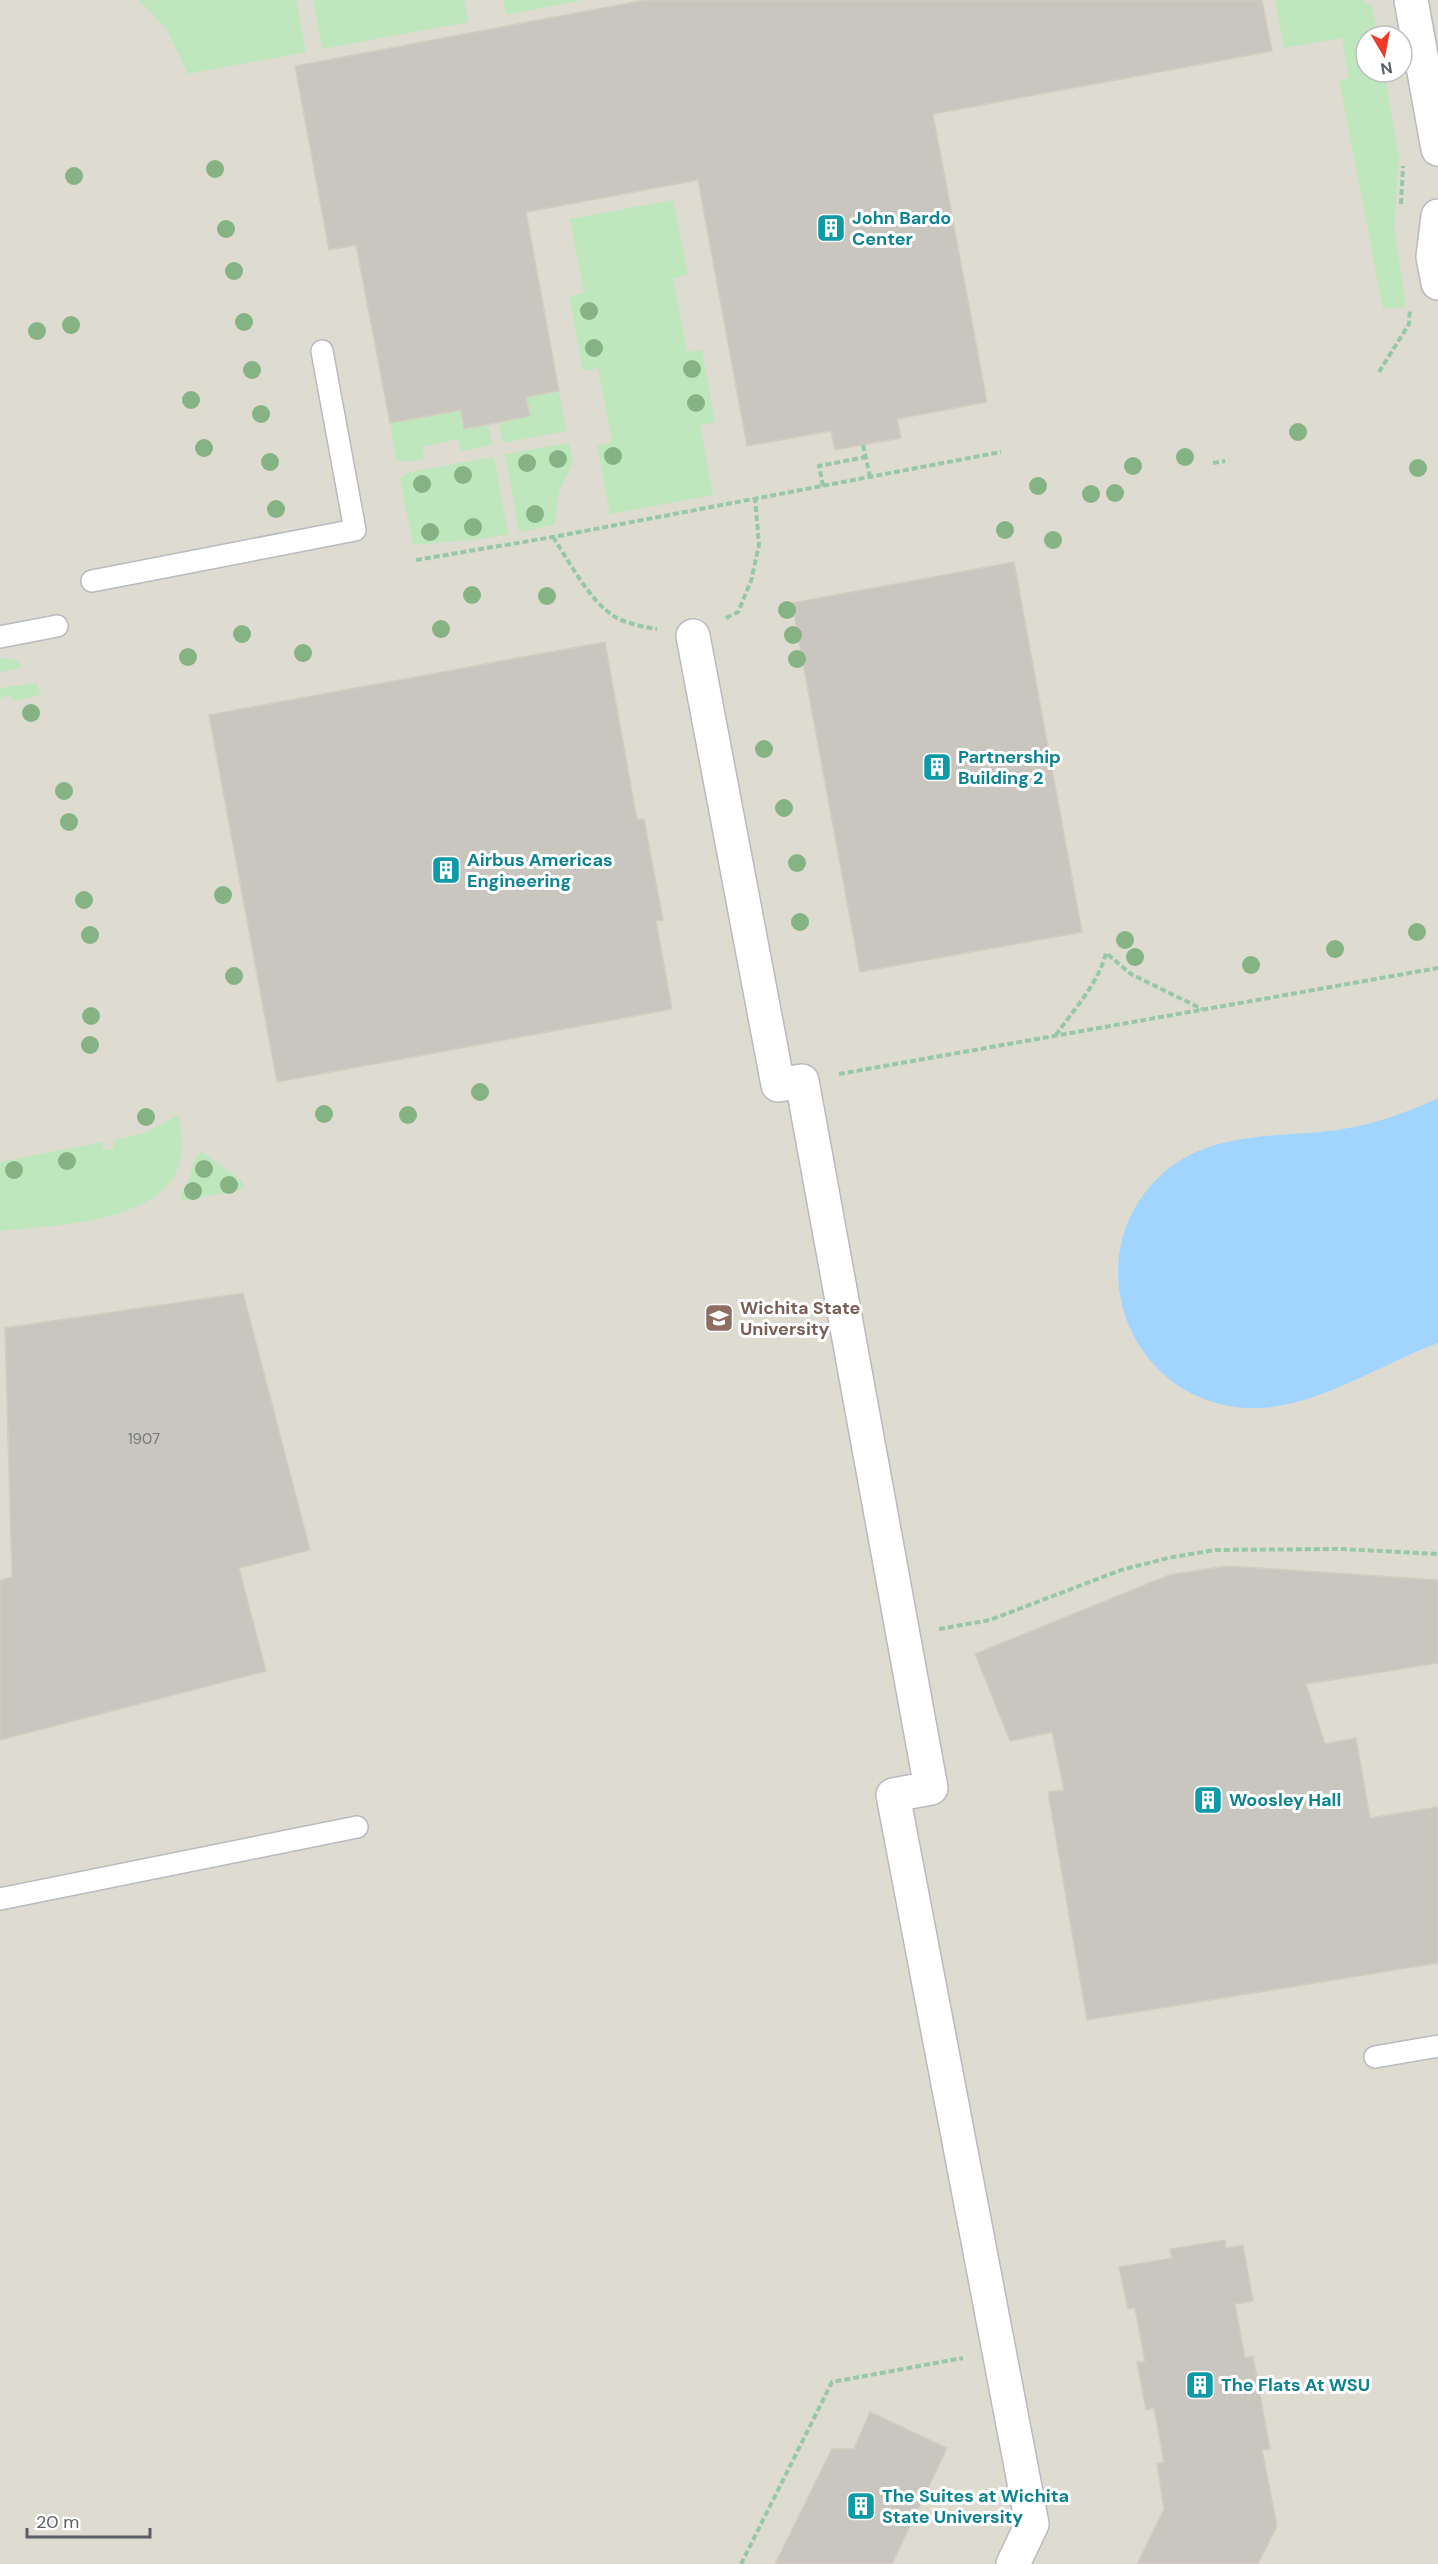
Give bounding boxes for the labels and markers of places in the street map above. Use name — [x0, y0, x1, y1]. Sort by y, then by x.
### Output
place label: John Bardo Center — [852, 206, 951, 251]
building icon: John Bardo Center — [815, 212, 847, 244]
place label: Partnership Building 2 — [958, 745, 1061, 790]
building icon: Partnership Building 2 — [921, 751, 953, 783]
place label: Airbus Americas Engineering — [467, 848, 613, 893]
building icon: Airbus Americas Engineering — [430, 854, 462, 886]
place label: Wichita State University — [740, 1296, 860, 1341]
school or university icon: Wichita State University — [703, 1302, 735, 1334]
building icon: Woosley Hall — [1192, 1784, 1224, 1816]
place label: Woosley Hall — [1229, 1788, 1341, 1812]
building icon: The Flats At WSU — [1184, 2369, 1216, 2401]
place label: The Flats At WSU — [1221, 2373, 1370, 2397]
place label: The Suites at Wichita State University — [882, 2484, 1069, 2529]
building icon: The Suites at Wichita State University — [845, 2490, 877, 2522]

